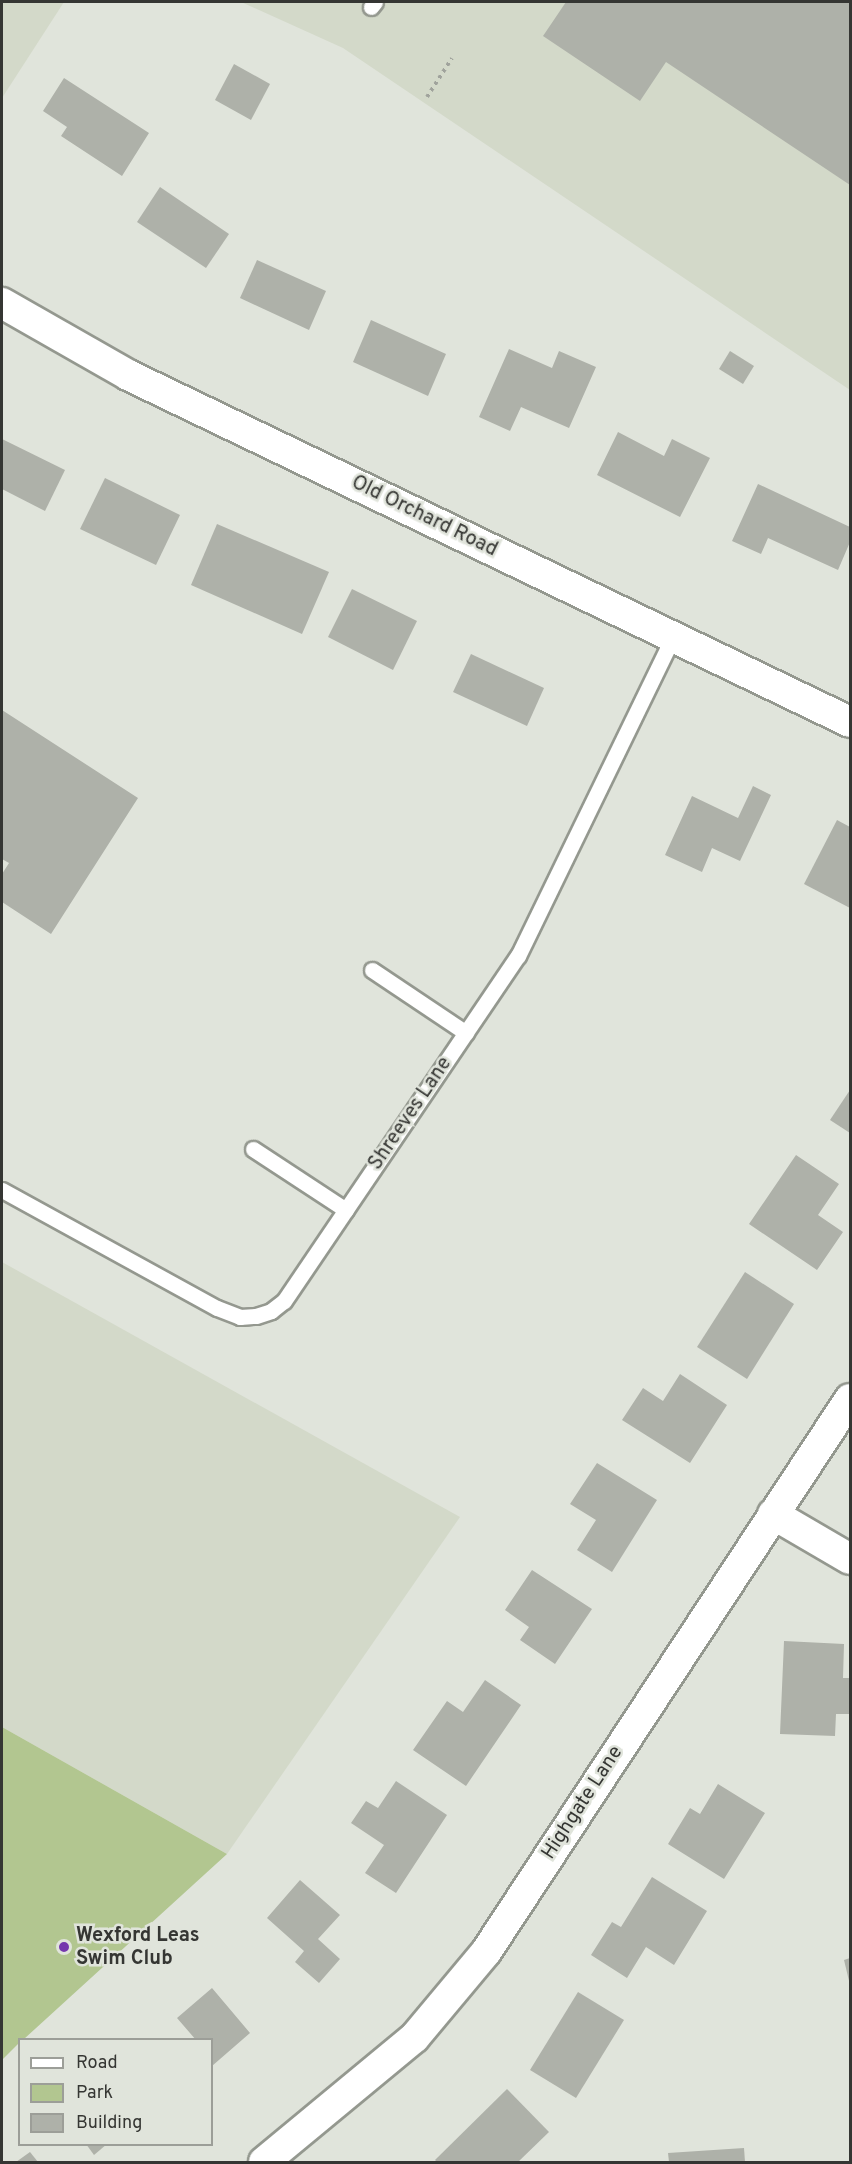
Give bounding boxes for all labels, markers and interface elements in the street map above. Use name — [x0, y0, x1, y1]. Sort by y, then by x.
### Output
street label: Old Orchard Road — [347, 471, 501, 563]
street label: Shreeves Lane — [364, 1053, 458, 1175]
street label: Highgate Lane — [537, 1742, 629, 1864]
place label: Wexford Leas Swim Club — [76, 1924, 200, 1971]
marker: Wexford Leas Swim Club — [57, 1940, 71, 1954]
legend — [18, 2038, 213, 2146]
text: Road — [76, 2052, 118, 2075]
text: Park — [76, 2082, 113, 2105]
text: Building — [76, 2112, 142, 2135]

